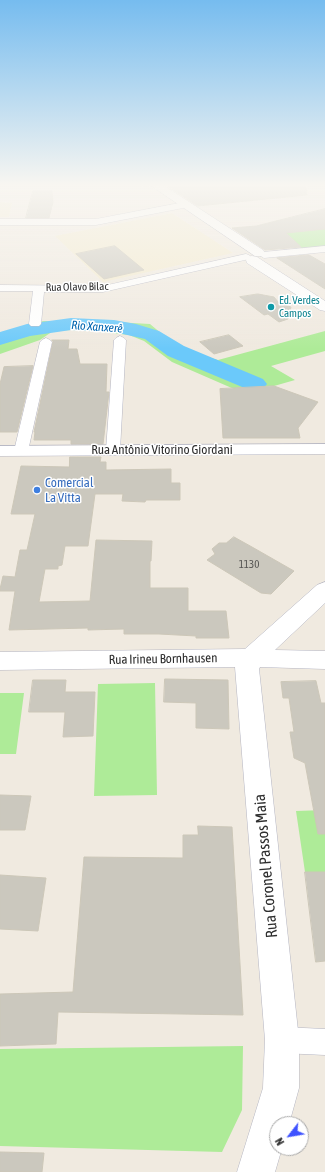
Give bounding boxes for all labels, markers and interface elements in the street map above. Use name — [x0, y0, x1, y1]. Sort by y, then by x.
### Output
street label: Rua Olavo Bilac — [45, 280, 109, 294]
place label: Ed. Verdes Campos — [279, 294, 320, 320]
marker: Ed. Verdes Campos — [266, 302, 276, 312]
water label: Rio Xanxerê — [71, 318, 123, 336]
street label: Rua Antônio Vitorino Giordani — [91, 442, 233, 458]
place label: Comercial La Vitta — [45, 475, 93, 506]
marker: Comercial La Vitta — [32, 485, 42, 495]
house number: 1130 — [239, 558, 259, 572]
street label: Rua Irineu Bornhausen — [108, 650, 218, 668]
street label: Rua Coronel Passos Maia — [250, 793, 282, 939]
north arrow — [269, 1116, 309, 1156]
text: N — [273, 1136, 286, 1148]

